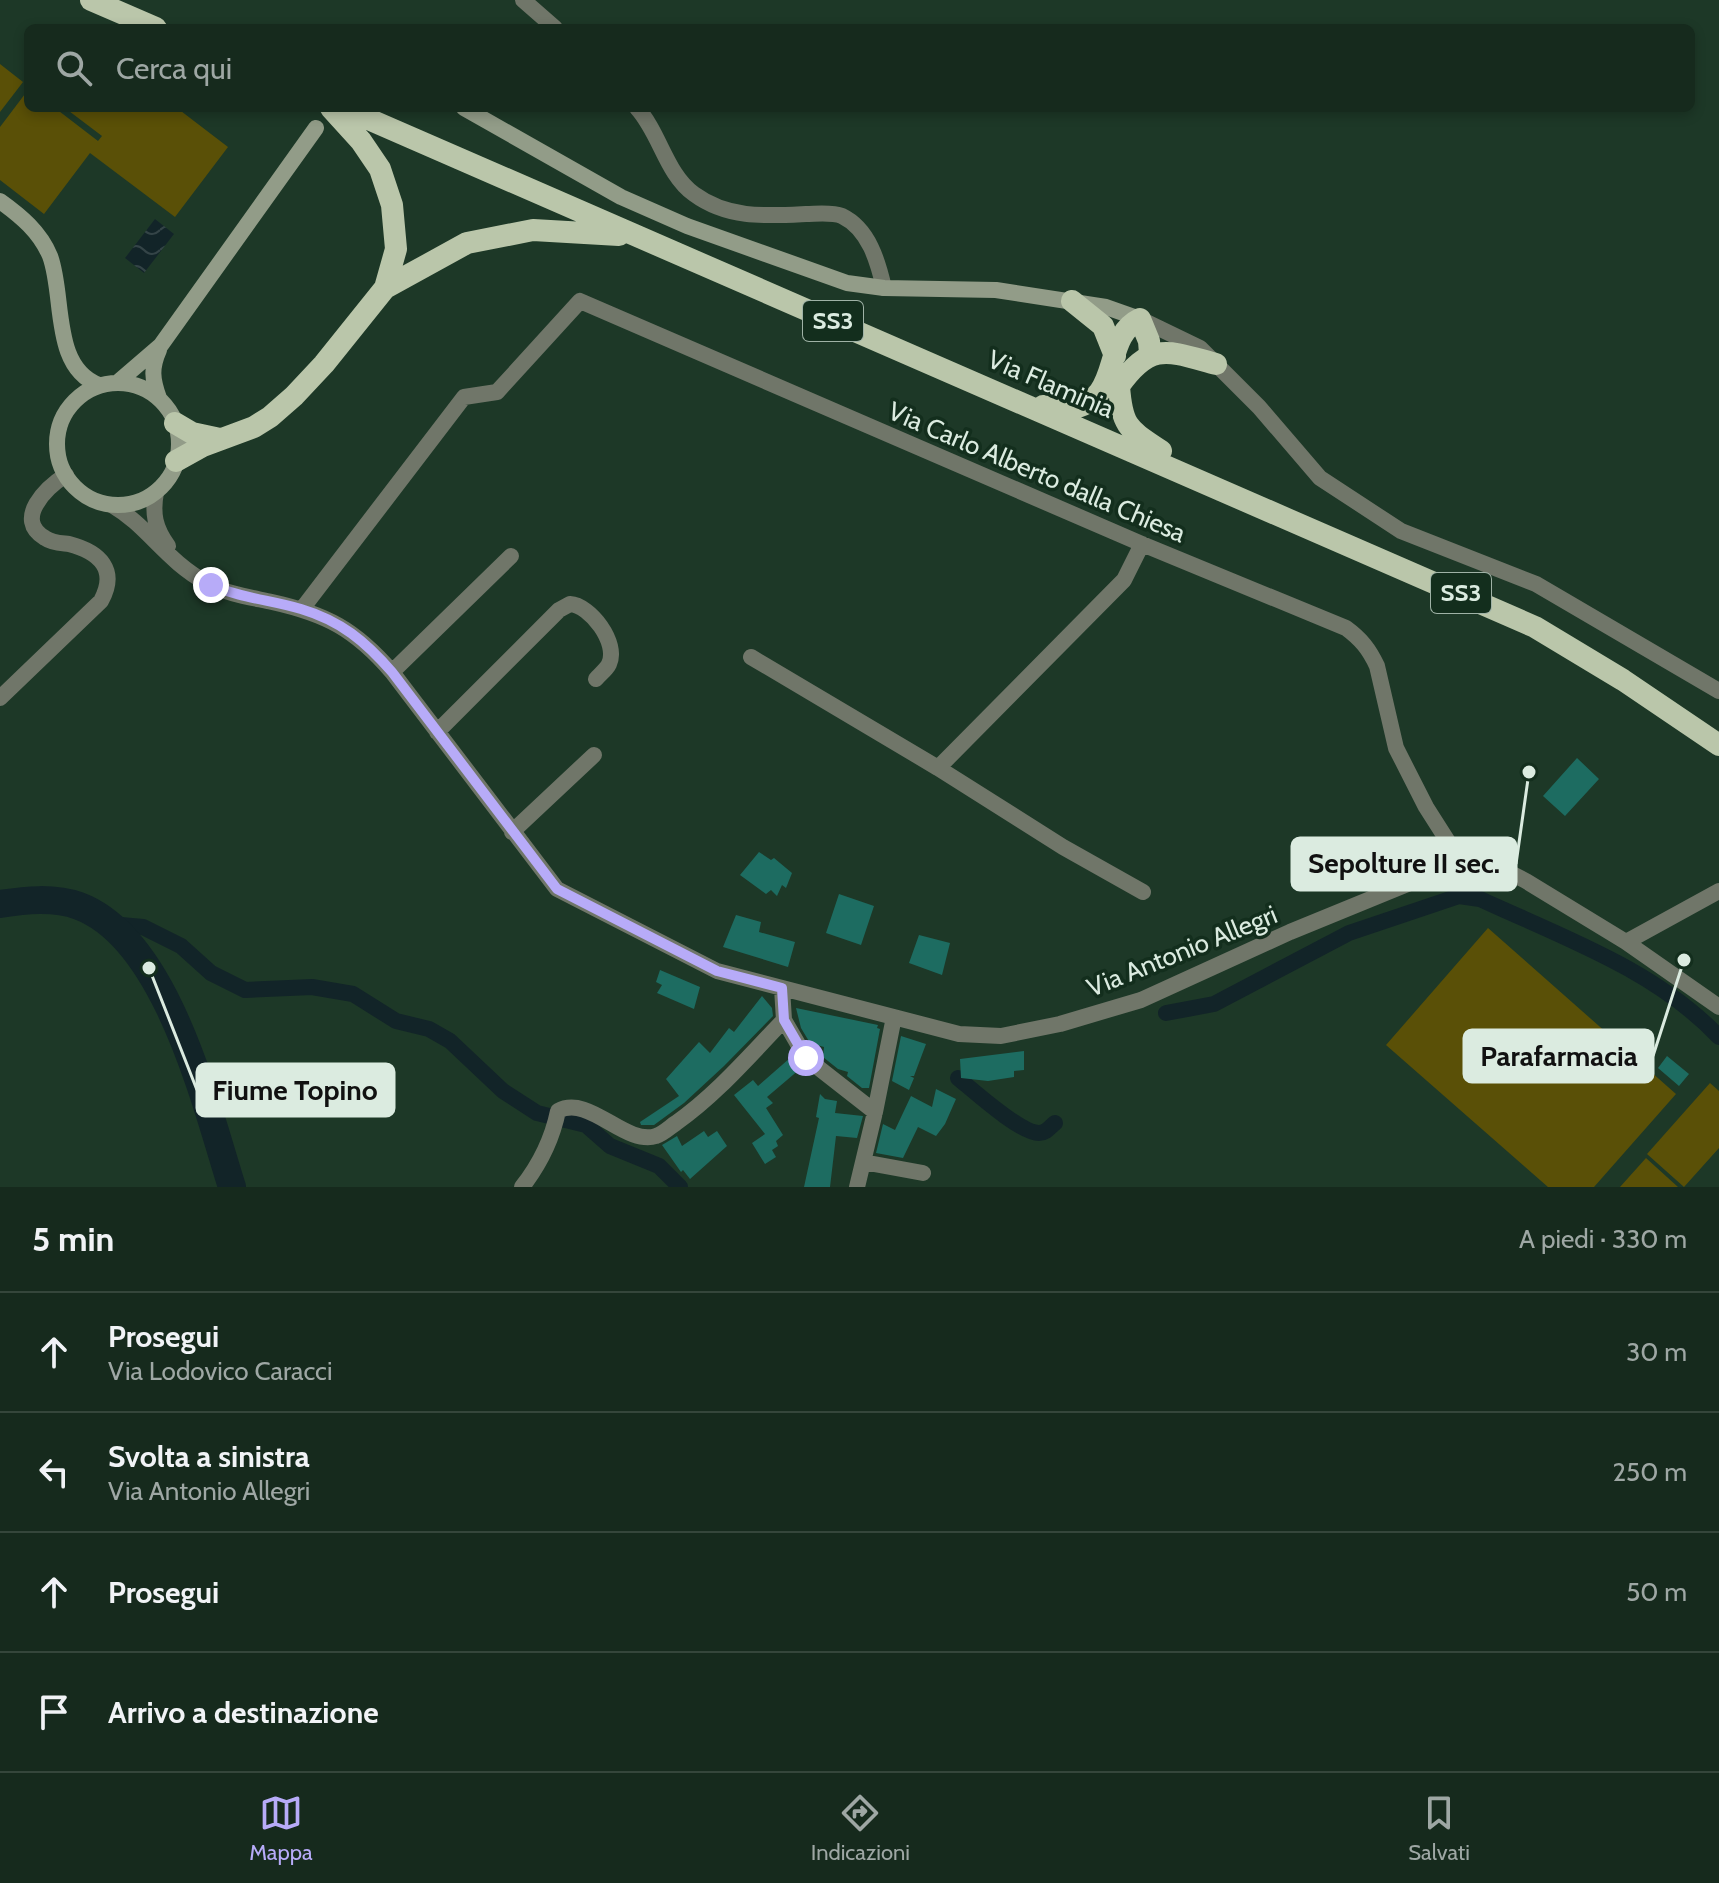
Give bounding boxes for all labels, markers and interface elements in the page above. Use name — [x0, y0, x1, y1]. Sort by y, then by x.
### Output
search box — [24, 24, 1695, 112]
icon: search — [52, 46, 96, 90]
text: Cerca qui — [116, 50, 232, 87]
road number: SS3 — [803, 301, 863, 341]
street label: Via Flaminia — [983, 343, 1119, 425]
street label: Via Carlo Alberto dalla Chiesa — [883, 395, 1191, 549]
route end — [193, 567, 229, 603]
road number: SS3 — [1431, 573, 1491, 613]
callout: Sepolture II sec. — [1292, 838, 1516, 890]
text: Sepolture II sec. — [1308, 846, 1500, 880]
street label: Via Antonio Allegri — [1082, 898, 1282, 1004]
callout: Parafarmacia — [1464, 1030, 1653, 1082]
text: Parafarmacia — [1480, 1039, 1638, 1073]
route start — [788, 1040, 824, 1076]
callout: Fiume Topino — [197, 1064, 394, 1116]
text: Fiume Topino — [212, 1073, 378, 1107]
text: 5 min — [32, 1218, 114, 1260]
text: A piedi · 330 m — [1519, 1223, 1687, 1255]
text: Prosegui — [108, 1318, 219, 1355]
icon: ahead — [32, 1330, 76, 1374]
text: 30 m — [1626, 1336, 1687, 1368]
text: Via Lodovico Caracci — [108, 1355, 332, 1387]
text: Svolta a sinistra — [108, 1438, 310, 1475]
icon: left — [32, 1450, 76, 1494]
text: 250 m — [1613, 1456, 1687, 1488]
text: Via Antonio Allegri — [108, 1475, 310, 1507]
icon: ahead — [32, 1570, 76, 1614]
text: Prosegui — [108, 1574, 219, 1611]
text: 50 m — [1626, 1576, 1687, 1608]
icon: arrive — [32, 1690, 76, 1734]
text: Arrivo a destinazione — [108, 1694, 379, 1731]
tab: Mappa — [249, 1791, 313, 1866]
tab: Indicazioni — [811, 1791, 910, 1866]
tab: Salvati — [1408, 1791, 1470, 1866]

